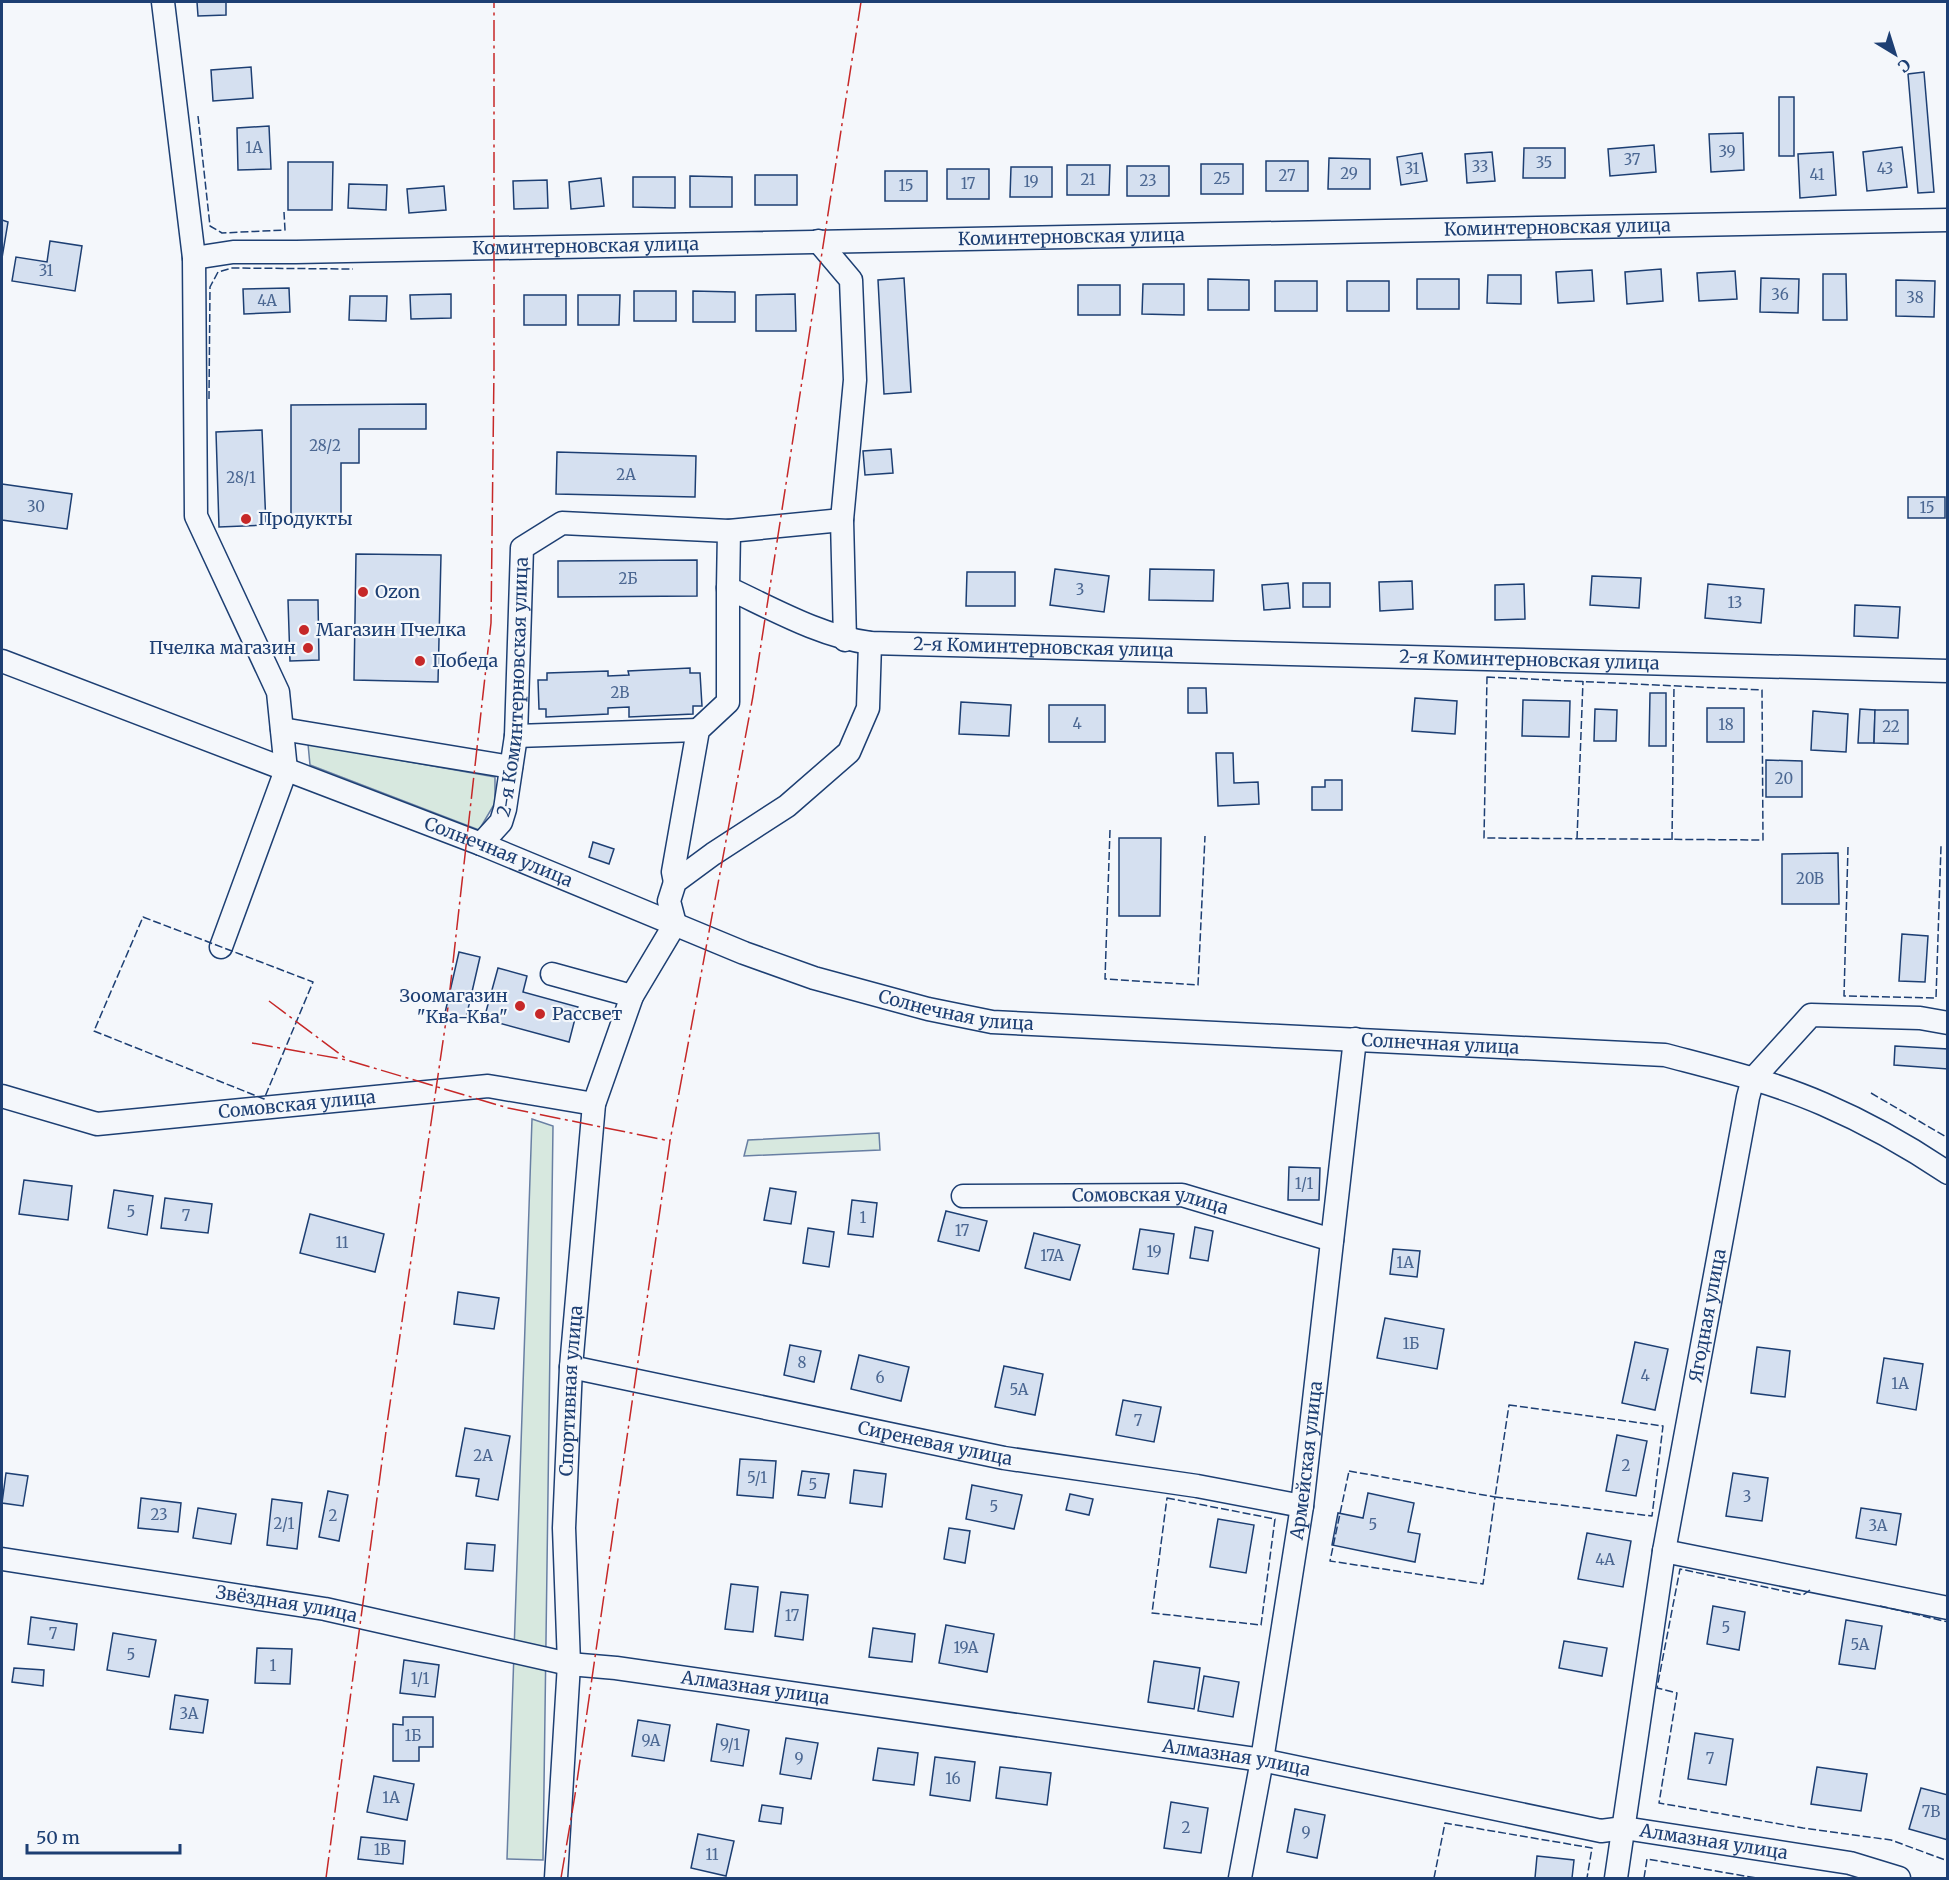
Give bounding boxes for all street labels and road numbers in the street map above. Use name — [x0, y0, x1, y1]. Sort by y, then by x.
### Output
street label: Коминтерновская улица — [1444, 213, 1671, 241]
street label: Коминтерновская улица — [958, 223, 1185, 250]
street label: Коминтерновская улица — [472, 232, 699, 260]
street label: 2-я Коминтерновская улица — [491, 556, 533, 819]
street label: 2-я Коминтерновская улица — [913, 632, 1174, 662]
street label: 2-я Коминтерновская улица — [1399, 645, 1660, 675]
street label: Солнечная улица — [421, 811, 577, 892]
street label: Солнечная улица — [876, 984, 1035, 1035]
street label: Солнечная улица — [1361, 1028, 1520, 1059]
street label: Сомовская улица — [217, 1085, 377, 1123]
street label: Сомовская улица — [1072, 1183, 1232, 1219]
street label: Ягодная улица — [1683, 1246, 1731, 1384]
street label: Спортивная улица — [554, 1304, 587, 1477]
street label: Армейская улица — [1285, 1379, 1327, 1542]
street label: Сиреневая улица — [856, 1416, 1014, 1470]
street label: Звёздная улица — [214, 1580, 360, 1627]
street label: Алмазная улица — [679, 1665, 832, 1709]
street label: Алмазная улица — [1160, 1734, 1313, 1781]
street label: Алмазная улица — [1637, 1818, 1790, 1864]

